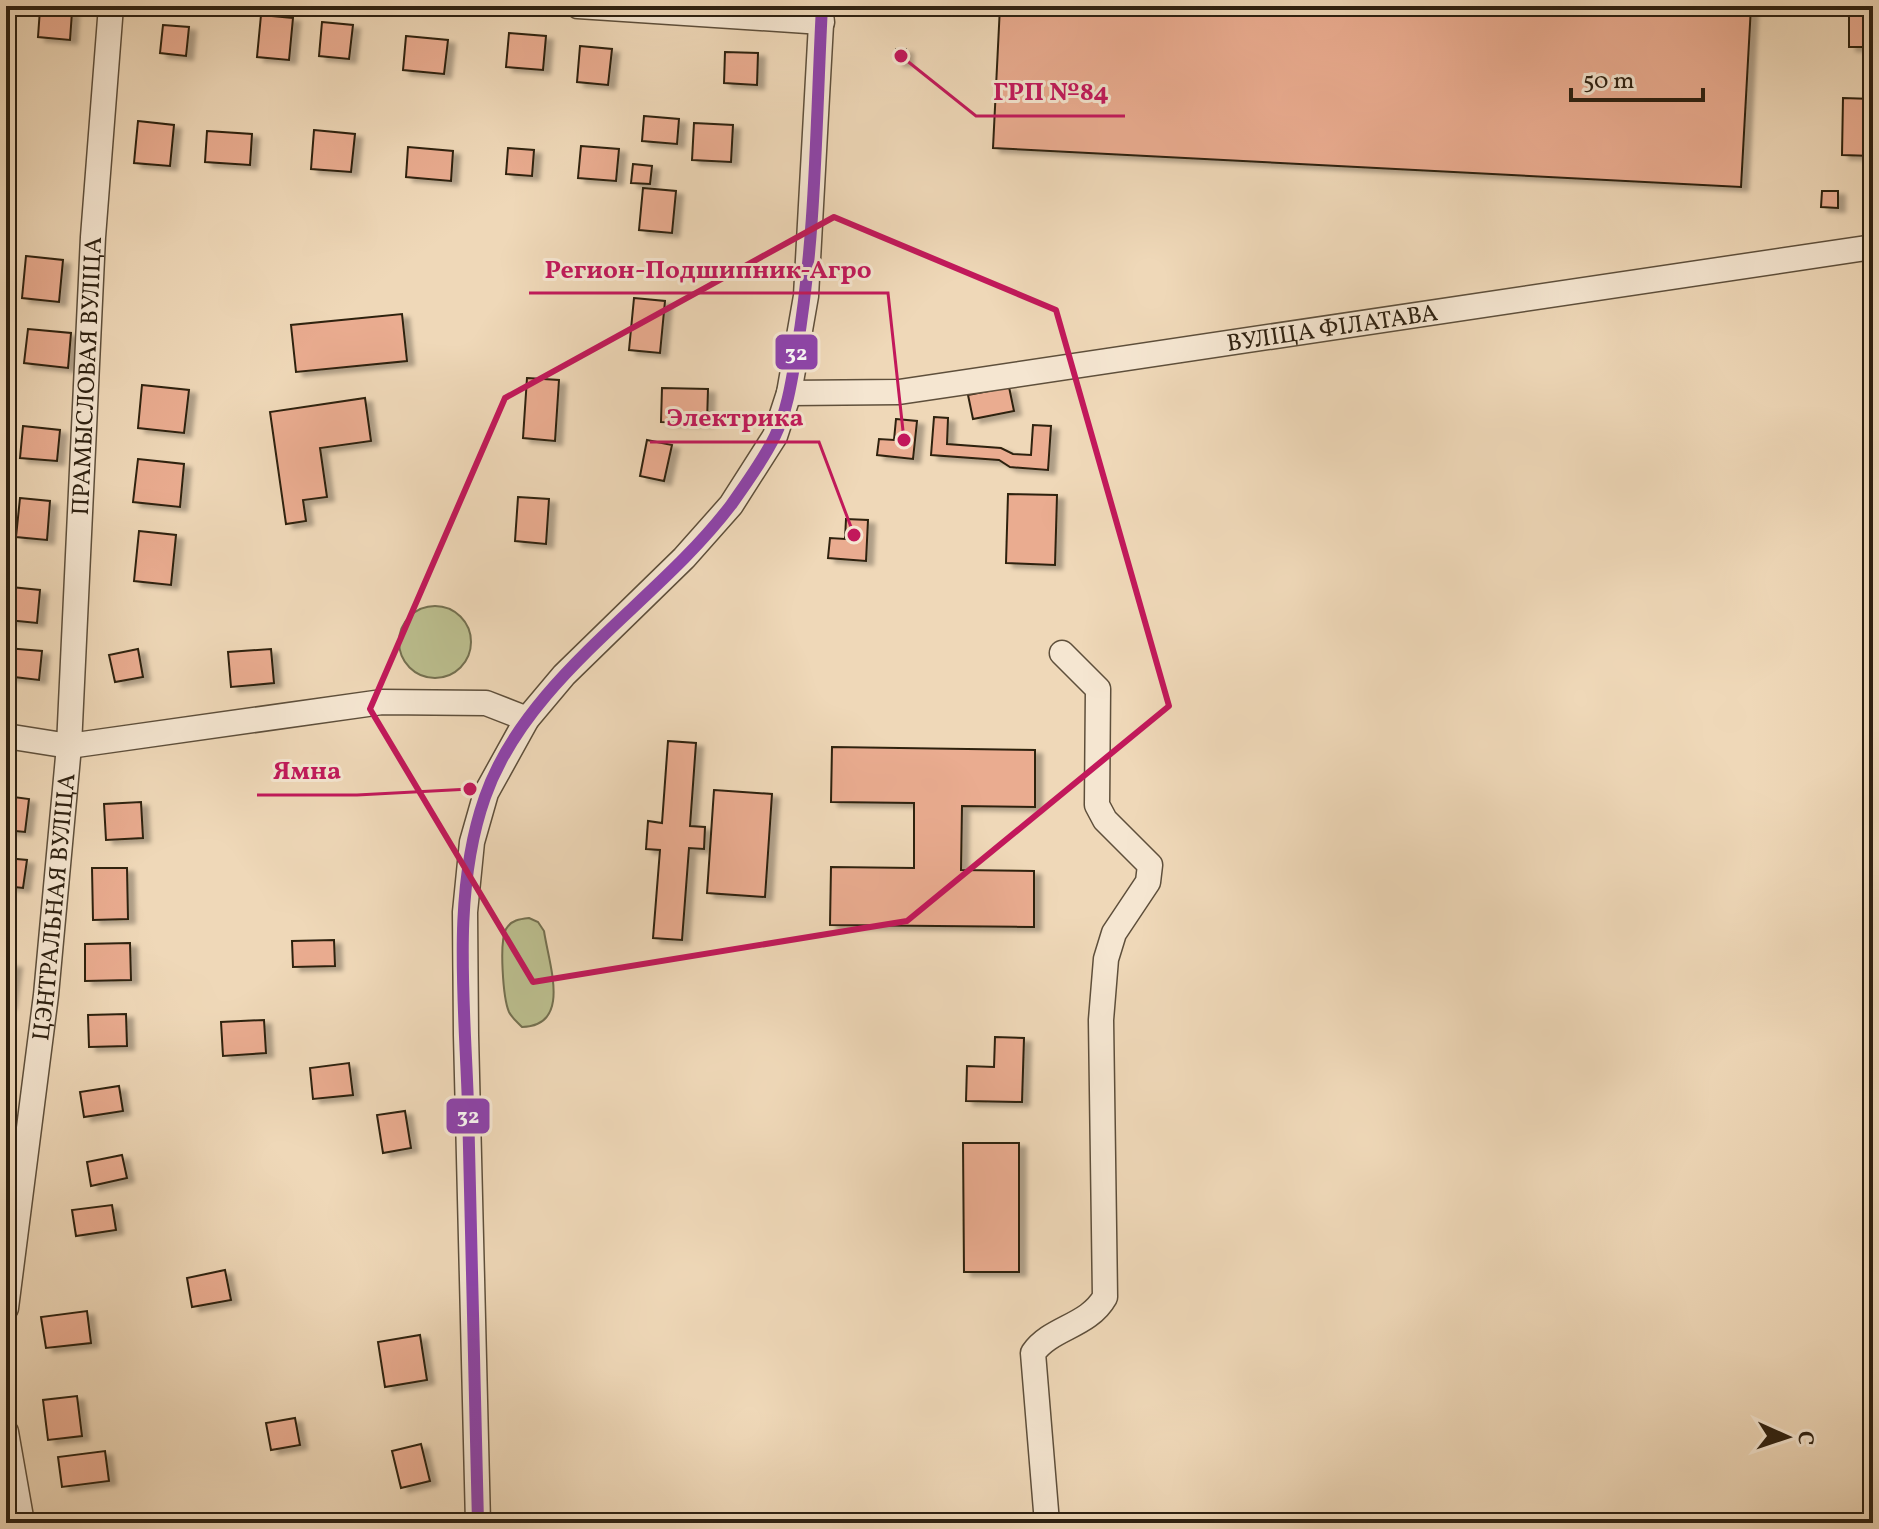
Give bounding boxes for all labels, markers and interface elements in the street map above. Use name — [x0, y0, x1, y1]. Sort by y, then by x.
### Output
scale bar — [1571, 52, 1703, 102]
text: 50 m — [1583, 65, 1635, 99]
callout: ГРП №84 — [976, 66, 1125, 116]
text: ГРП №84 — [993, 75, 1109, 111]
street label: ПРАМЫСЛОВАЯ ВУЛІЦА — [65, 236, 112, 516]
callout: Регион-Подшипник-Агро — [529, 243, 888, 293]
text: Регион-Подшипник-Агро — [544, 253, 872, 289]
street label: ВУЛІЦА ФІЛАТАВА — [1225, 297, 1440, 362]
line badge: 32 — [774, 333, 819, 371]
text: 32 — [785, 339, 807, 370]
callout: Электрика — [650, 392, 819, 442]
text: Электрика — [666, 401, 804, 437]
callout: Ямна — [257, 745, 357, 795]
text: Ямна — [273, 754, 341, 790]
street label: ЦЭНТРАЛЬНАЯ ВУЛІЦА — [25, 772, 85, 1043]
line badge: 32 — [445, 1097, 491, 1135]
text: 32 — [457, 1102, 479, 1133]
north arrow — [1747, 1397, 1827, 1477]
text: С — [1789, 1430, 1820, 1446]

